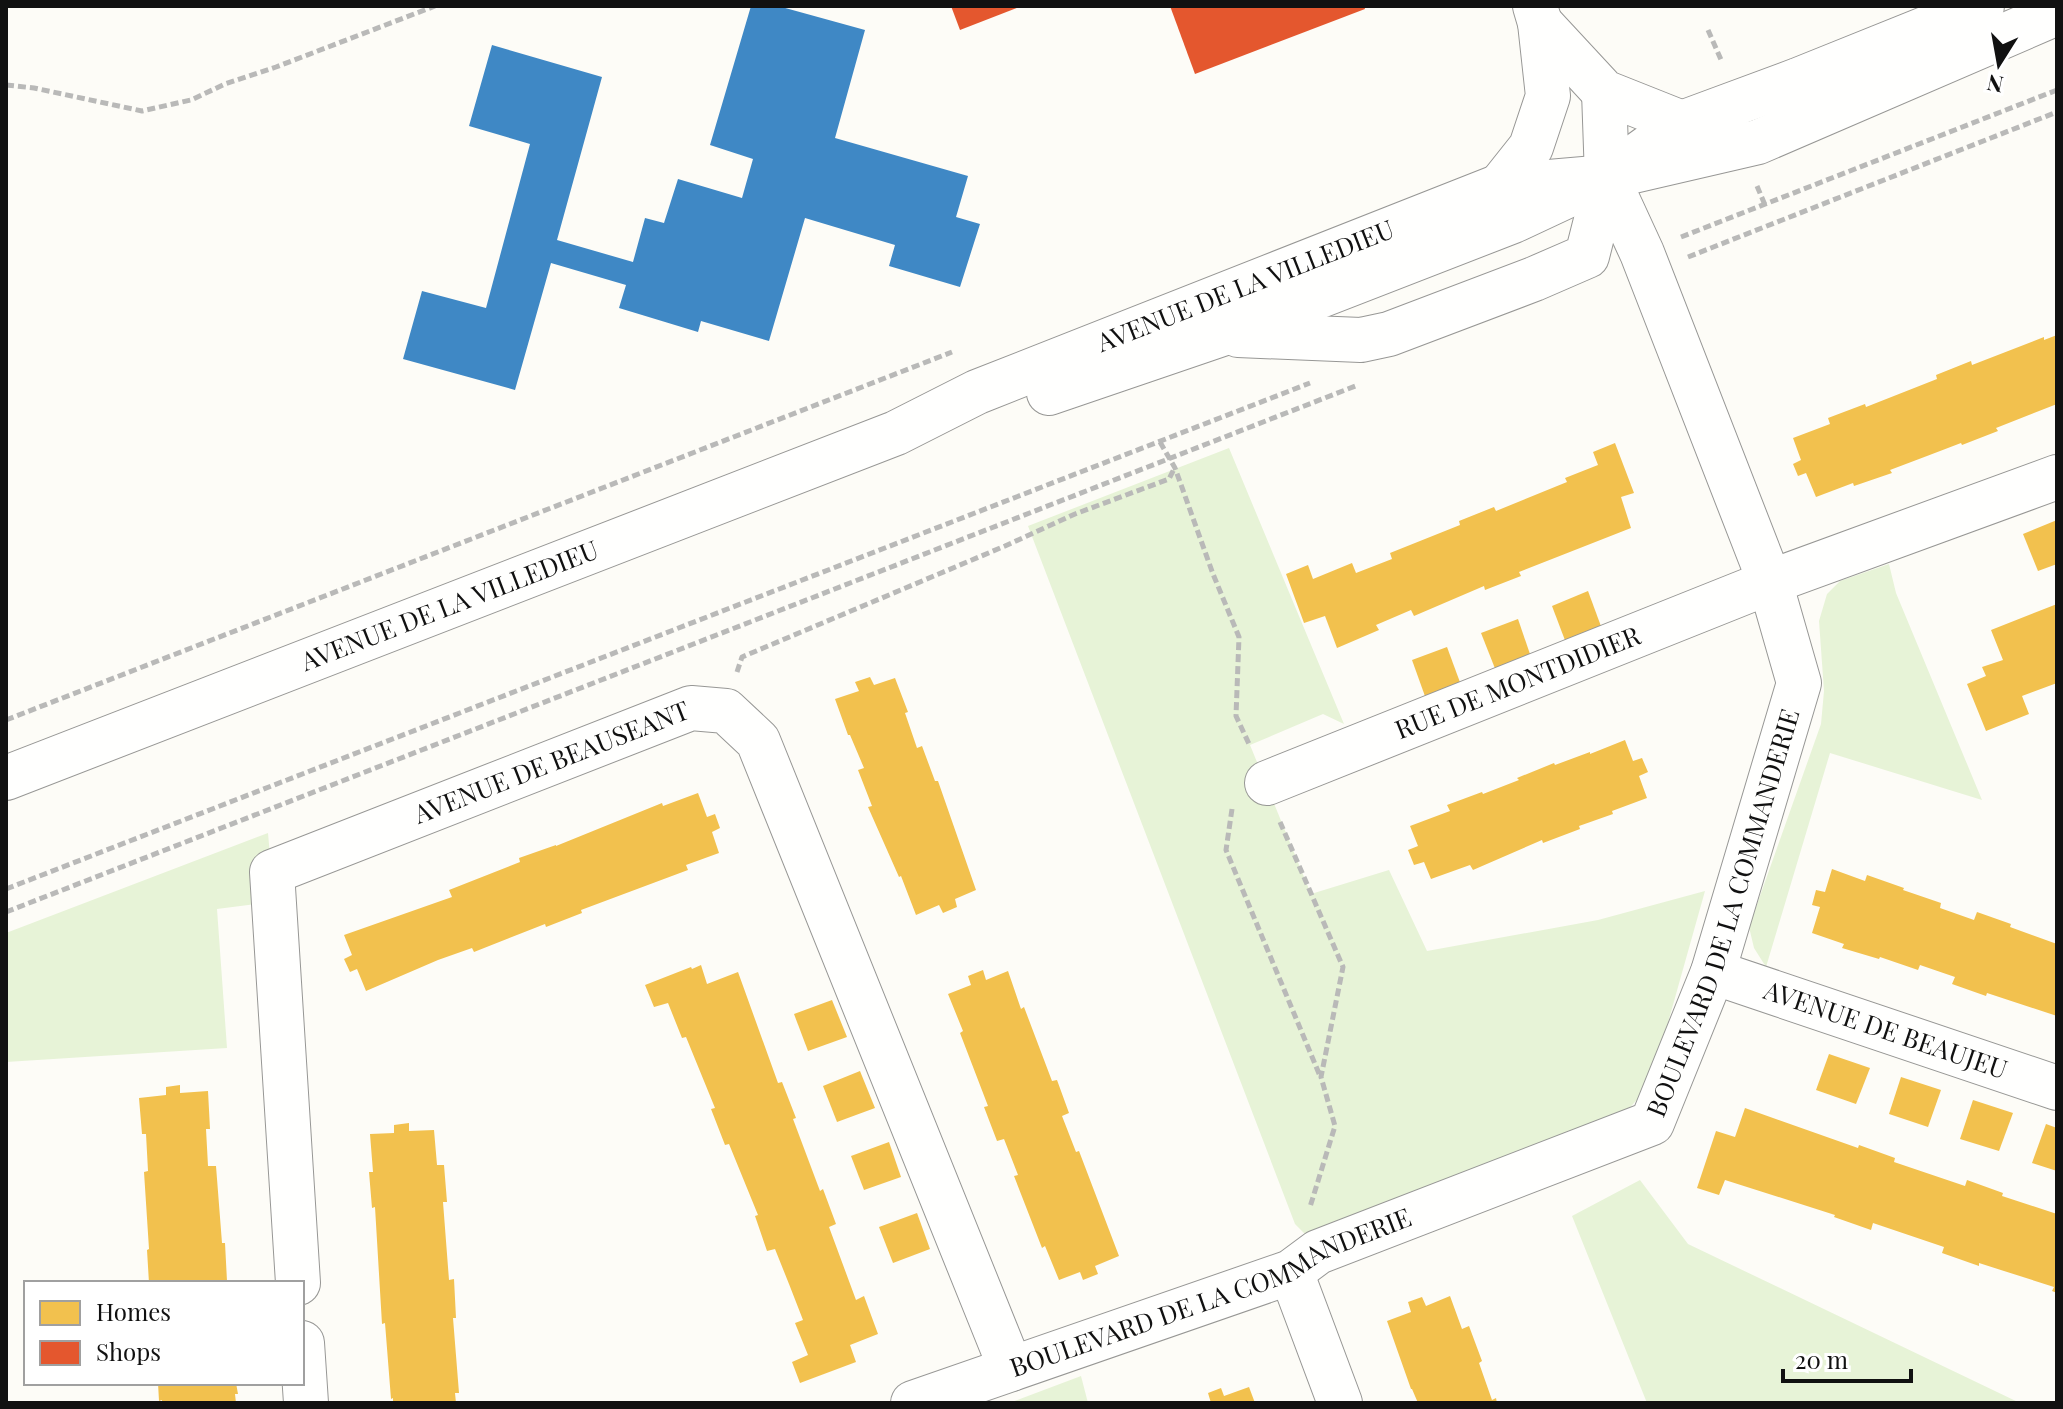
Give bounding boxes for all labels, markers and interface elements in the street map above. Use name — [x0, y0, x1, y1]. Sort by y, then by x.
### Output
north arrow — [1959, 24, 2039, 104]
text: N — [1984, 68, 2006, 101]
street label: AVENUE DE LA VILLEDIEU — [1090, 210, 1399, 359]
street label: AVENUE DE LA VILLEDIEU — [294, 531, 603, 678]
street label: RUE DE MONTDIDIER — [1389, 616, 1646, 746]
street label: AVENUE DE BEAUSEANT — [407, 692, 694, 831]
street label: BOULEVARD DE LA COMMANDERIE — [1637, 704, 1806, 1122]
street label: AVENUE DE BEAUJEU — [1759, 971, 2012, 1086]
street label: BOULEVARD DE LA COMMANDERIE — [1005, 1199, 1416, 1384]
legend — [24, 1281, 304, 1385]
text: Homes — [96, 1295, 171, 1327]
scale bar — [1783, 1333, 1911, 1383]
text: Shops — [96, 1335, 161, 1367]
text: 20 m — [1795, 1343, 1848, 1375]

